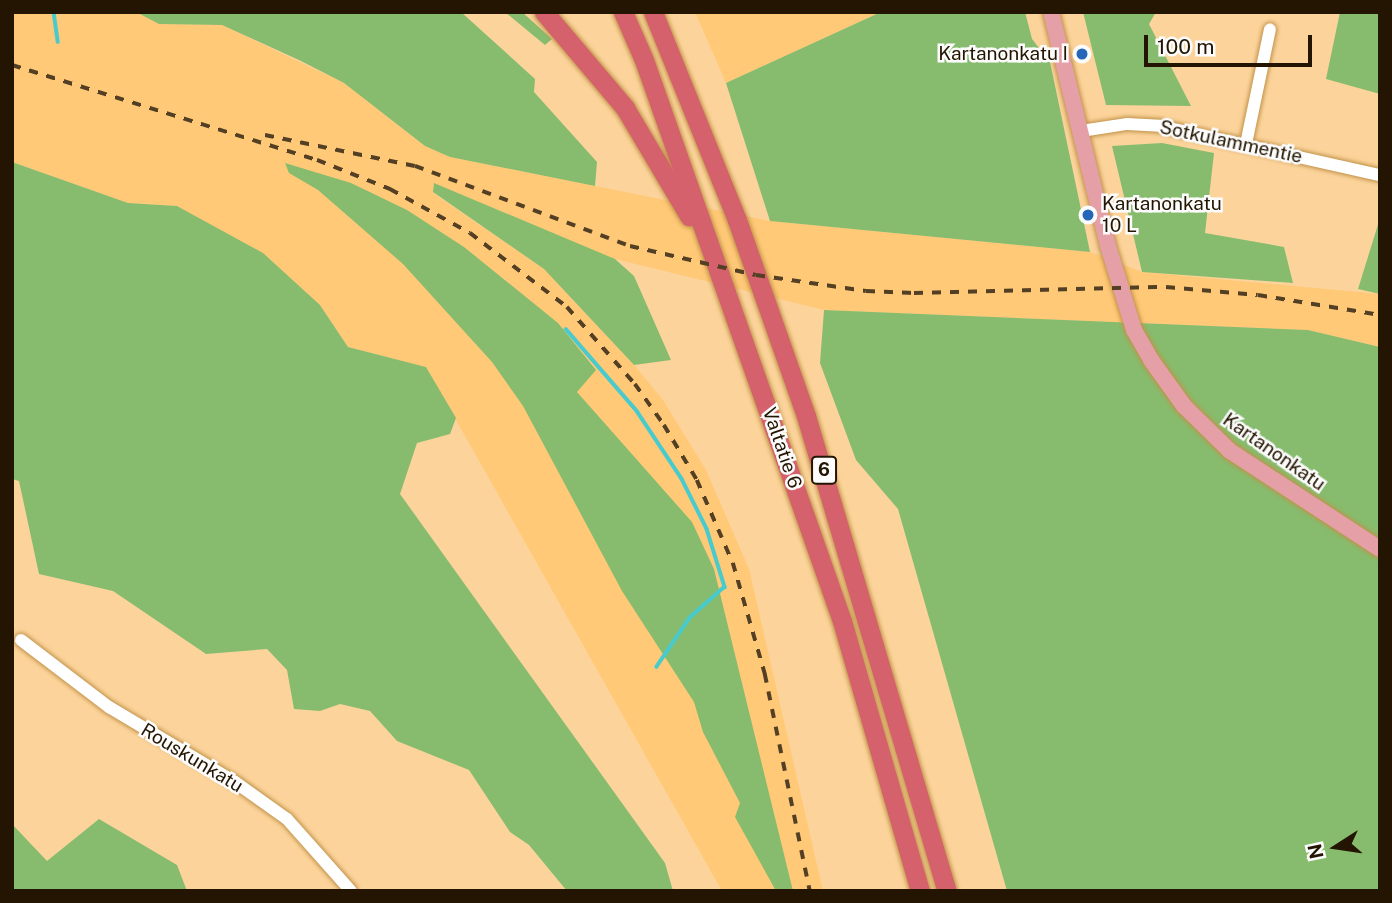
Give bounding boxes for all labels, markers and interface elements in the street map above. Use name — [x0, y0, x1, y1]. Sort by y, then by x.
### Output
scale bar — [1147, 21, 1315, 65]
text: 100 m — [1157, 34, 1214, 59]
place label: Kartanonkatu I — [938, 43, 1068, 65]
marker: Kartanonkatu I — [1074, 46, 1090, 62]
street label: Sotkulammentie — [1158, 116, 1304, 168]
place label: Kartanonkatu 10 L — [1102, 193, 1222, 237]
marker: Kartanonkatu 10 L — [1080, 207, 1096, 223]
street label: Valtatie 6 — [758, 404, 806, 492]
street label: Kartanonkatu — [1218, 408, 1330, 496]
road number: 6 — [810, 456, 838, 484]
street label: Rouskunkatu — [137, 719, 247, 797]
north arrow — [1301, 812, 1371, 882]
text: N — [1303, 842, 1328, 861]

